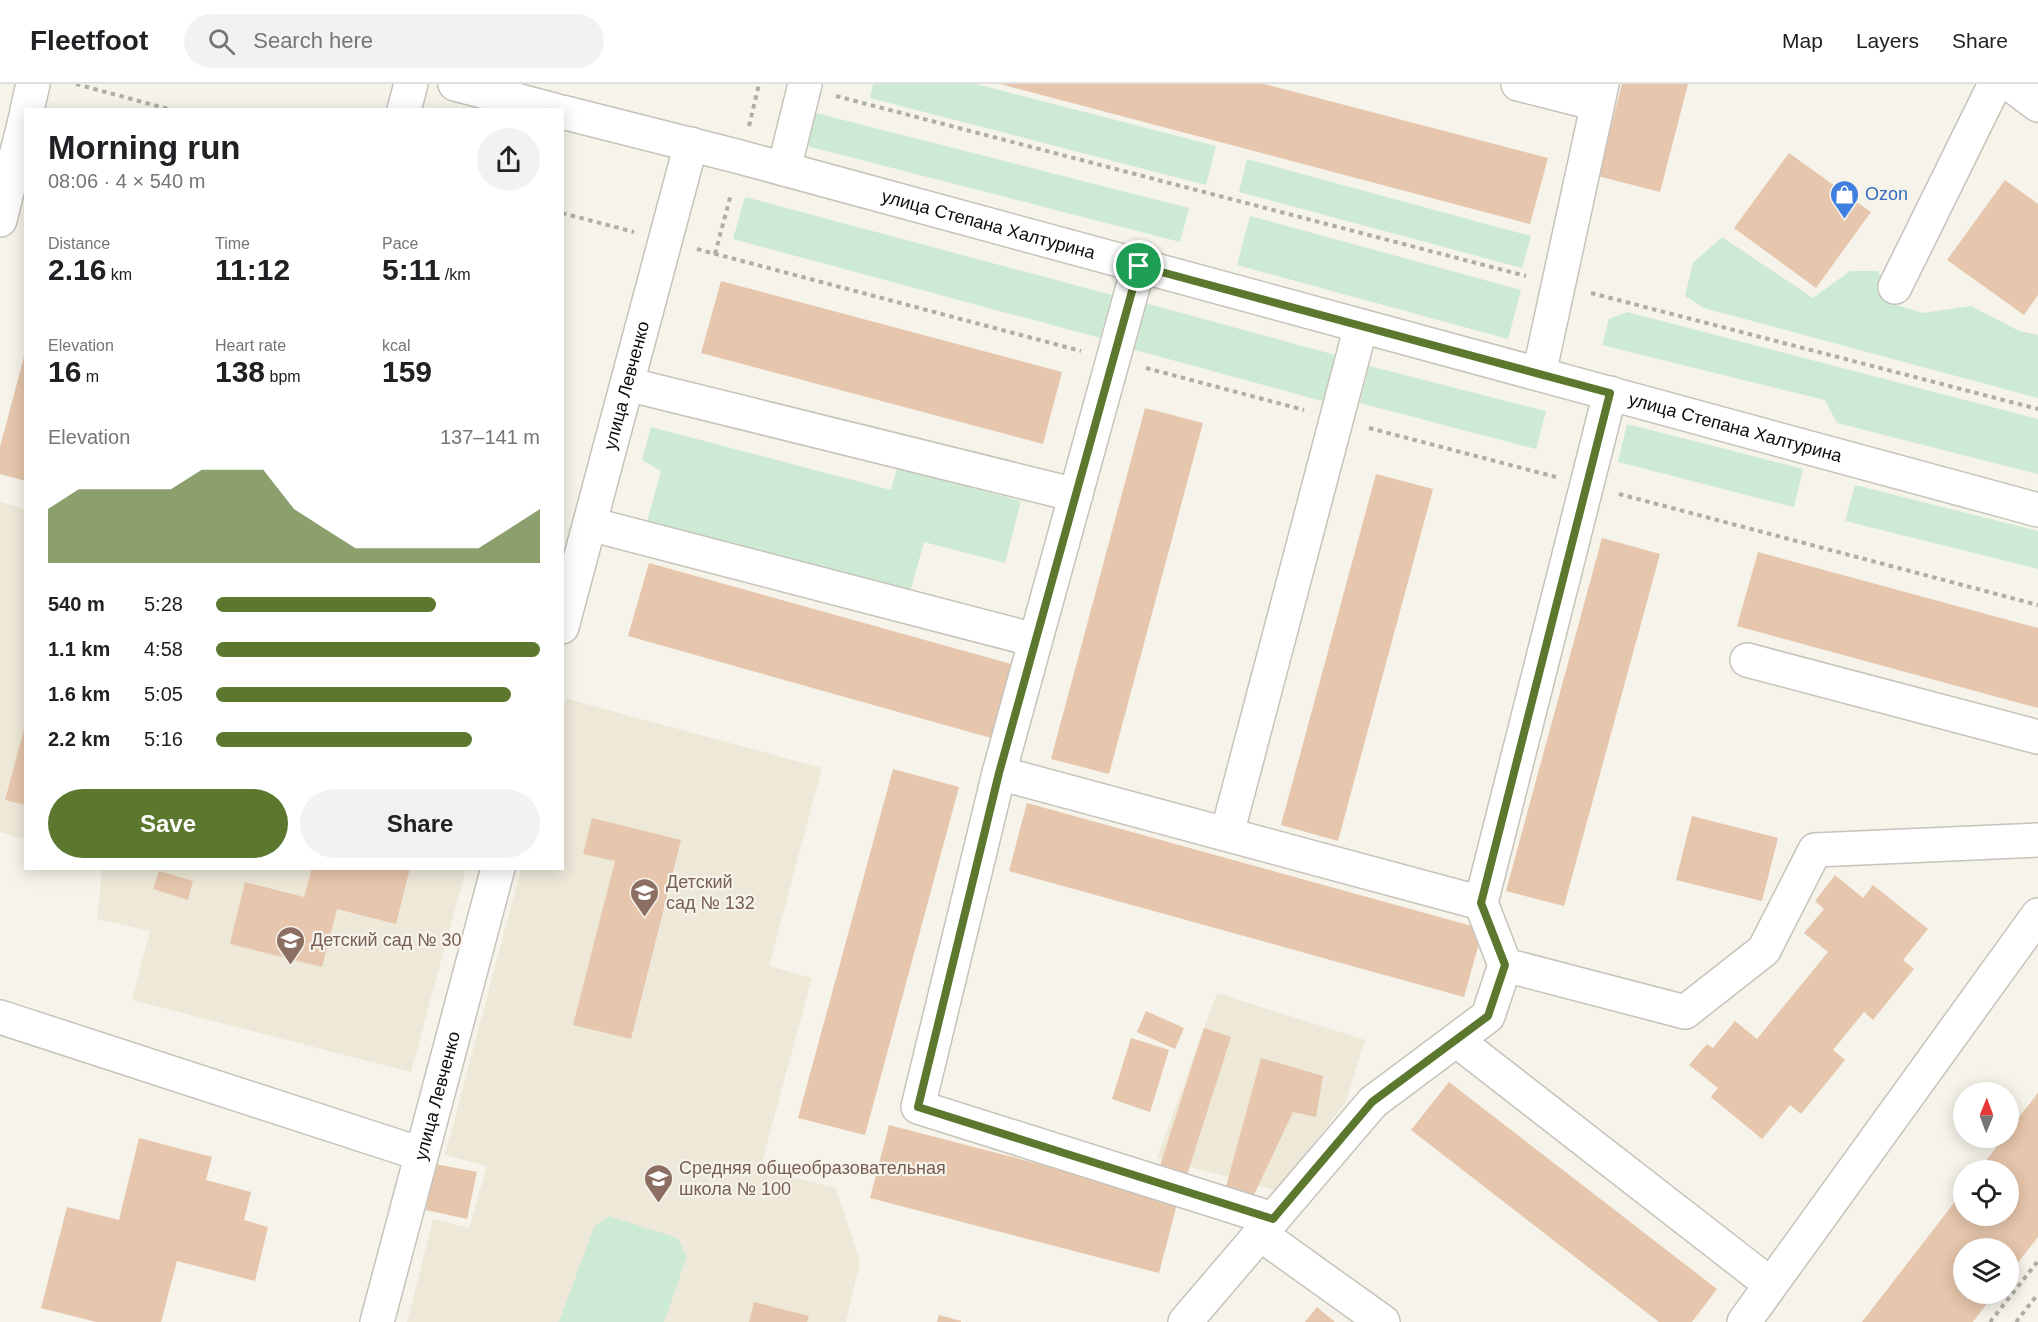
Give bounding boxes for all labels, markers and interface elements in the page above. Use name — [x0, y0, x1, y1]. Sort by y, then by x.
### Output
search box — [184, 14, 604, 68]
text: Fleetfoot — [30, 25, 148, 56]
icon: search — [205, 25, 238, 58]
text: Search here — [253, 28, 373, 53]
text: Map — [1782, 29, 1823, 52]
text: Layers — [1856, 29, 1919, 52]
text: Share — [1952, 29, 2008, 52]
button: share — [477, 128, 540, 191]
text: Morning run — [48, 129, 240, 166]
text: 08:06 · 4 × 540 m — [48, 170, 205, 192]
shop icon: Ozon — [1828, 178, 1860, 220]
place label: Ozon — [1865, 184, 1908, 204]
street label: улица Степана Халтурина — [880, 186, 1098, 263]
text: Distance — [48, 235, 110, 252]
text: Time — [215, 235, 250, 252]
text: Pace — [382, 235, 418, 252]
pin — [1113, 240, 1164, 291]
icon: arrive — [1122, 249, 1155, 282]
text: 2.16 — [48, 253, 106, 286]
text: 11:12 — [215, 253, 290, 286]
text: 5:11 — [382, 253, 440, 286]
text: km — [106, 266, 132, 283]
text: /km — [440, 266, 471, 283]
street label: улица Левченко — [600, 319, 653, 452]
text: Elevation — [48, 337, 114, 354]
text: Heart rate — [215, 337, 286, 354]
text: kcal — [382, 337, 410, 354]
text: 16 — [48, 355, 81, 388]
text: 138 — [215, 355, 265, 388]
text: 159 — [382, 355, 432, 388]
text: m — [81, 368, 99, 385]
text: bpm — [265, 368, 301, 385]
street label: улица Степана Халтурина — [1626, 389, 1845, 466]
text: Elevation — [48, 426, 130, 448]
text: 137–141 m — [440, 426, 540, 448]
text: 540 m — [48, 593, 105, 615]
text: 5:28 — [144, 593, 183, 615]
text: 1.1 km — [48, 638, 110, 660]
text: 4:58 — [144, 638, 183, 660]
text: 1.6 km — [48, 683, 110, 705]
text: 5:05 — [144, 683, 183, 705]
text: 2.2 km — [48, 728, 110, 750]
text: 5:16 — [144, 728, 183, 750]
button: Save — [48, 789, 288, 858]
button: Share — [300, 789, 540, 858]
place label: Детский сад № 132 — [666, 872, 755, 913]
school or university icon: Детский сад № 132 — [629, 876, 661, 918]
school or university icon: Детский сад № 30 — [274, 924, 306, 966]
place label: Детский сад № 30 — [311, 930, 461, 950]
street label: улица Левченко — [411, 1029, 464, 1163]
north arrow — [1953, 1082, 2019, 1148]
map controls — [1953, 1082, 2019, 1304]
place label: Средняя общеобразовательная школа № 100 — [679, 1158, 946, 1199]
button: locate — [1953, 1160, 2019, 1226]
school or university icon: Средняя общеобразовательная школа № 100 — [642, 1162, 674, 1204]
button: layers — [1953, 1238, 2019, 1304]

